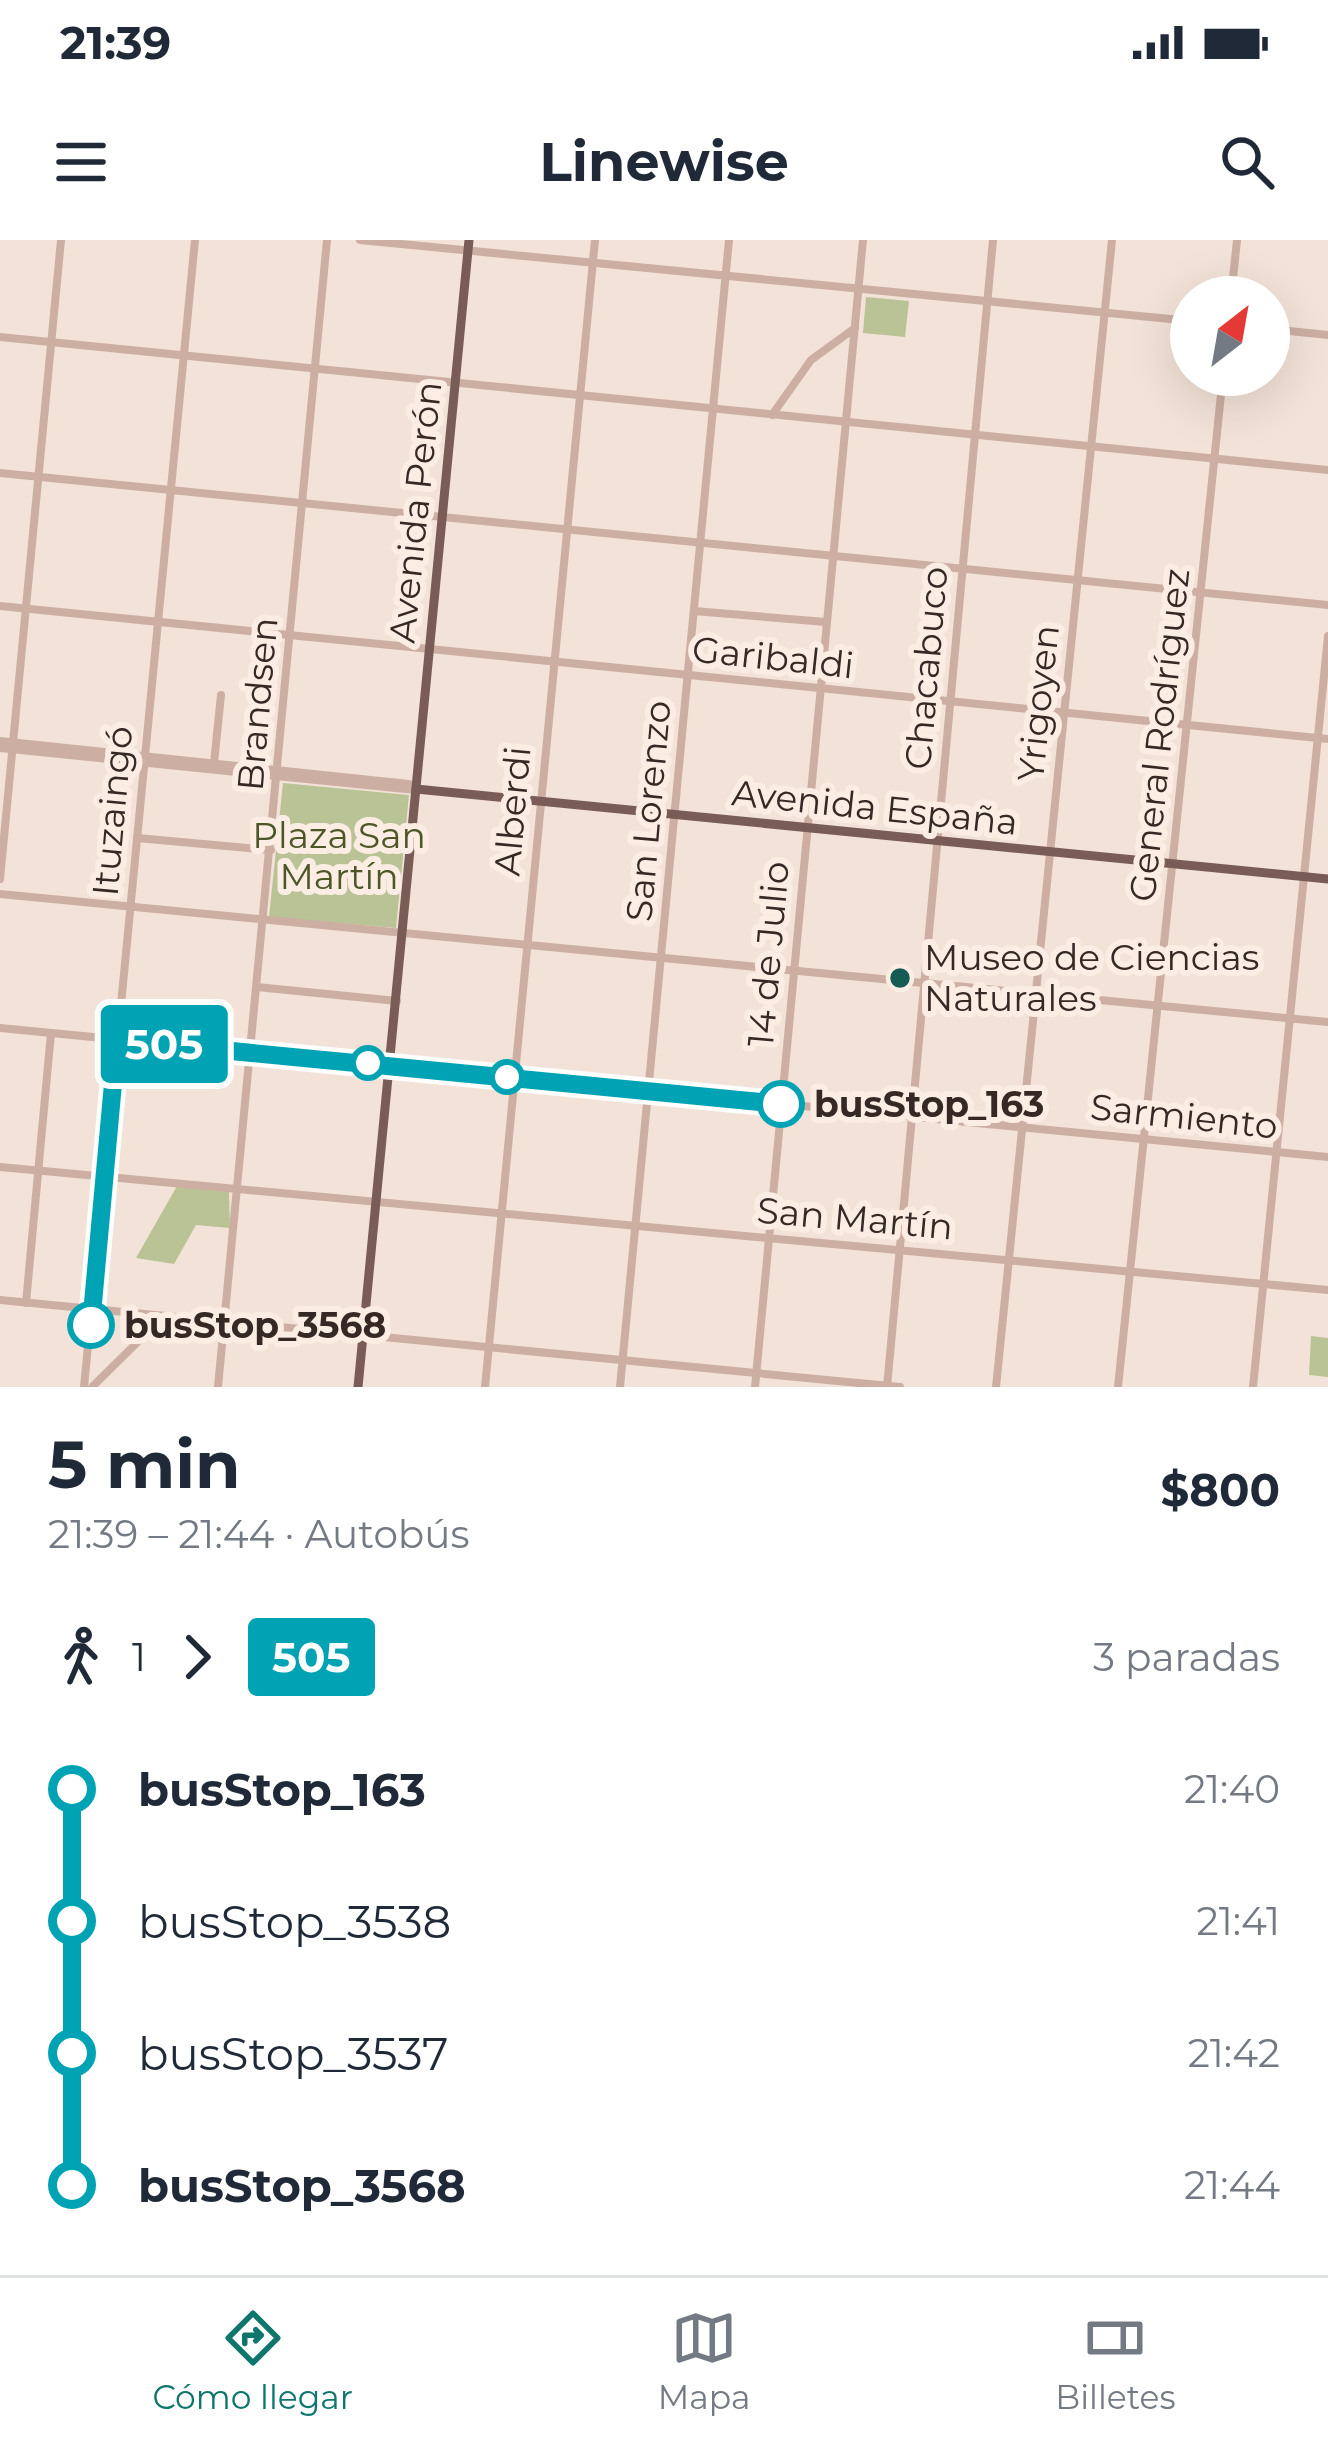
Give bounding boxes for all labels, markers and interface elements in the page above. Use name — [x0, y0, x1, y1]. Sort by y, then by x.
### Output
text: 21:39 — [60, 15, 171, 70]
icon: menu — [48, 129, 114, 195]
text: Linewise — [539, 129, 789, 195]
icon: search — [1214, 129, 1280, 195]
north arrow — [1170, 276, 1290, 396]
map controls — [1170, 276, 1290, 396]
street label: Avenida Perón — [379, 379, 451, 645]
street label: Chacabuco — [895, 565, 957, 771]
street label: General Rodríguez — [1120, 566, 1198, 904]
street label: Brandsen — [228, 616, 286, 792]
street label: Yrigoyen — [1008, 623, 1068, 783]
street label: Garibaldi — [690, 627, 856, 687]
street label: San Lorenzo — [616, 699, 680, 923]
street label: Ituzaingó — [83, 724, 141, 898]
street label: Alberdi — [484, 744, 540, 878]
street label: Avenida España — [730, 770, 1020, 844]
park label: Plaza San Martín — [252, 813, 426, 898]
street label: 14 de Julio — [738, 859, 798, 1049]
place label: Museo de Ciencias Naturales — [924, 935, 1259, 1020]
marker: Museo de Ciencias Naturales — [887, 965, 913, 991]
line badge: 505 — [95, 1005, 233, 1083]
text: 505 — [125, 1018, 203, 1070]
unlabelled marker — [352, 1047, 384, 1079]
unlabelled marker — [491, 1061, 523, 1093]
marker: busStop_163 — [759, 1082, 803, 1126]
place label: busStop_163 — [814, 1082, 1044, 1126]
street label: Sarmiento — [1088, 1084, 1280, 1148]
street label: San Martín — [755, 1188, 955, 1248]
marker: busStop_3568 — [69, 1303, 113, 1347]
place label: busStop_3568 — [124, 1303, 386, 1347]
text: 5 min — [48, 1424, 241, 1505]
text: $800 — [1160, 1462, 1280, 1517]
text: 21:39 – 21:44 · Autobús — [48, 1510, 470, 1558]
icon: walk — [48, 1624, 114, 1690]
icon: forward — [164, 1624, 230, 1690]
text: 505 — [272, 1631, 351, 1683]
text: 1 — [132, 1633, 146, 1681]
text: 3 paradas — [1093, 1633, 1280, 1681]
text: busStop_163 — [138, 1762, 426, 1817]
text: 21:40 — [1184, 1765, 1280, 1813]
text: busStop_3538 — [138, 1894, 451, 1949]
text: 21:41 — [1197, 1897, 1280, 1945]
text: busStop_3537 — [138, 2026, 449, 2081]
text: 21:42 — [1188, 2029, 1280, 2077]
text: busStop_3568 — [138, 2158, 466, 2213]
text: 21:44 — [1184, 2161, 1280, 2209]
tab: Cómo llegar — [152, 2305, 353, 2417]
tab: Mapa — [658, 2305, 751, 2417]
tab: Billetes — [1055, 2305, 1176, 2417]

